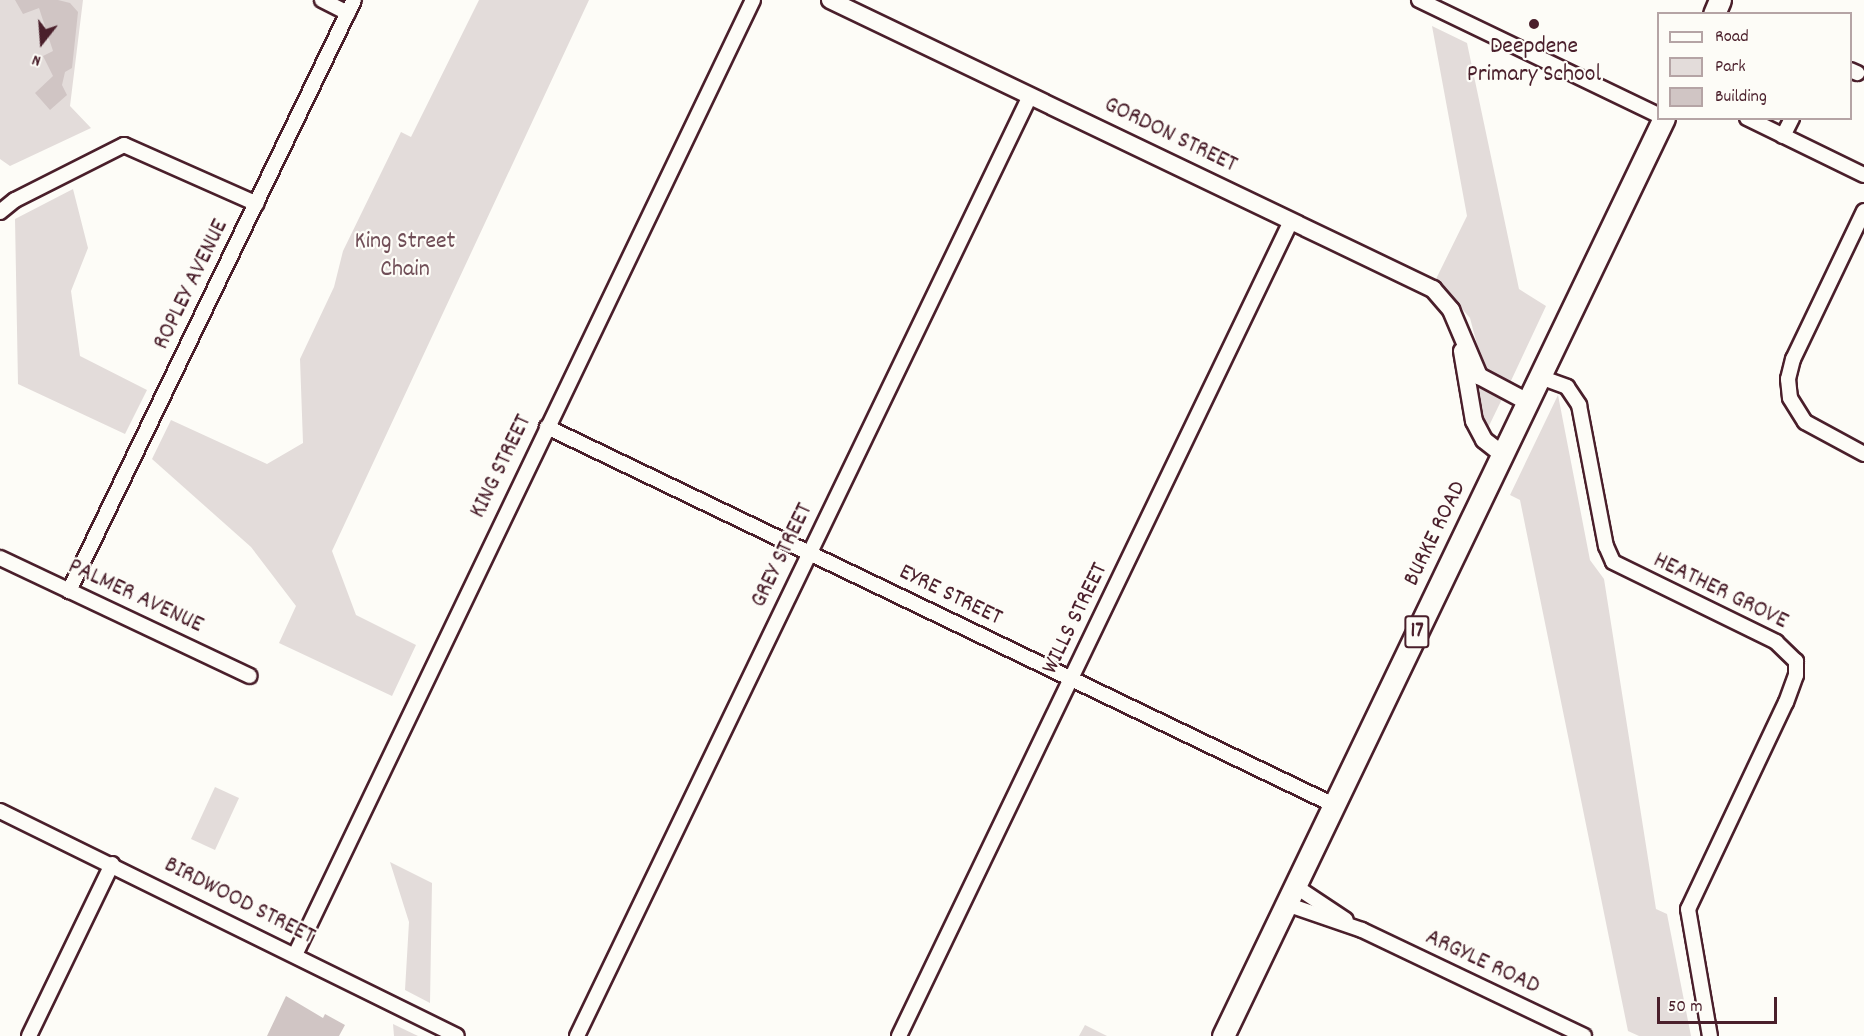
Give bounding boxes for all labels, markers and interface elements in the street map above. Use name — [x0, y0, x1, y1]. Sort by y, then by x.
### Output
north arrow — [12, 12, 72, 72]
legend — [1657, 12, 1852, 120]
marker: Deepdene Primary School — [1527, 17, 1541, 31]
text: Road — [1715, 25, 1749, 50]
place label: Deepdene Primary School — [1467, 34, 1601, 90]
text: N — [29, 48, 44, 72]
text: Park — [1715, 55, 1746, 80]
text: Building — [1715, 85, 1767, 110]
street label: GORDON STREET — [1099, 91, 1241, 181]
street label: ROPLEY AVENUE — [148, 215, 236, 355]
park label: King Street Chain — [355, 229, 455, 285]
street label: KING STREET — [465, 411, 539, 523]
street label: BURKE ROAD — [1398, 477, 1474, 591]
street label: GREY STREET — [745, 499, 821, 613]
street label: HEATHER GROVE — [1648, 547, 1792, 637]
street label: PALMER AVENUE — [63, 553, 207, 641]
street label: EYRE STREET — [894, 559, 1006, 633]
street label: WILLS STREET — [1037, 559, 1115, 679]
road number: 17 — [1404, 613, 1430, 651]
street label: BIRDWOOD STREET — [159, 852, 319, 952]
street label: ARGYLE ROAD — [1420, 924, 1544, 1002]
scale bar — [1660, 985, 1780, 1023]
text: 50 m — [1668, 995, 1703, 1020]

